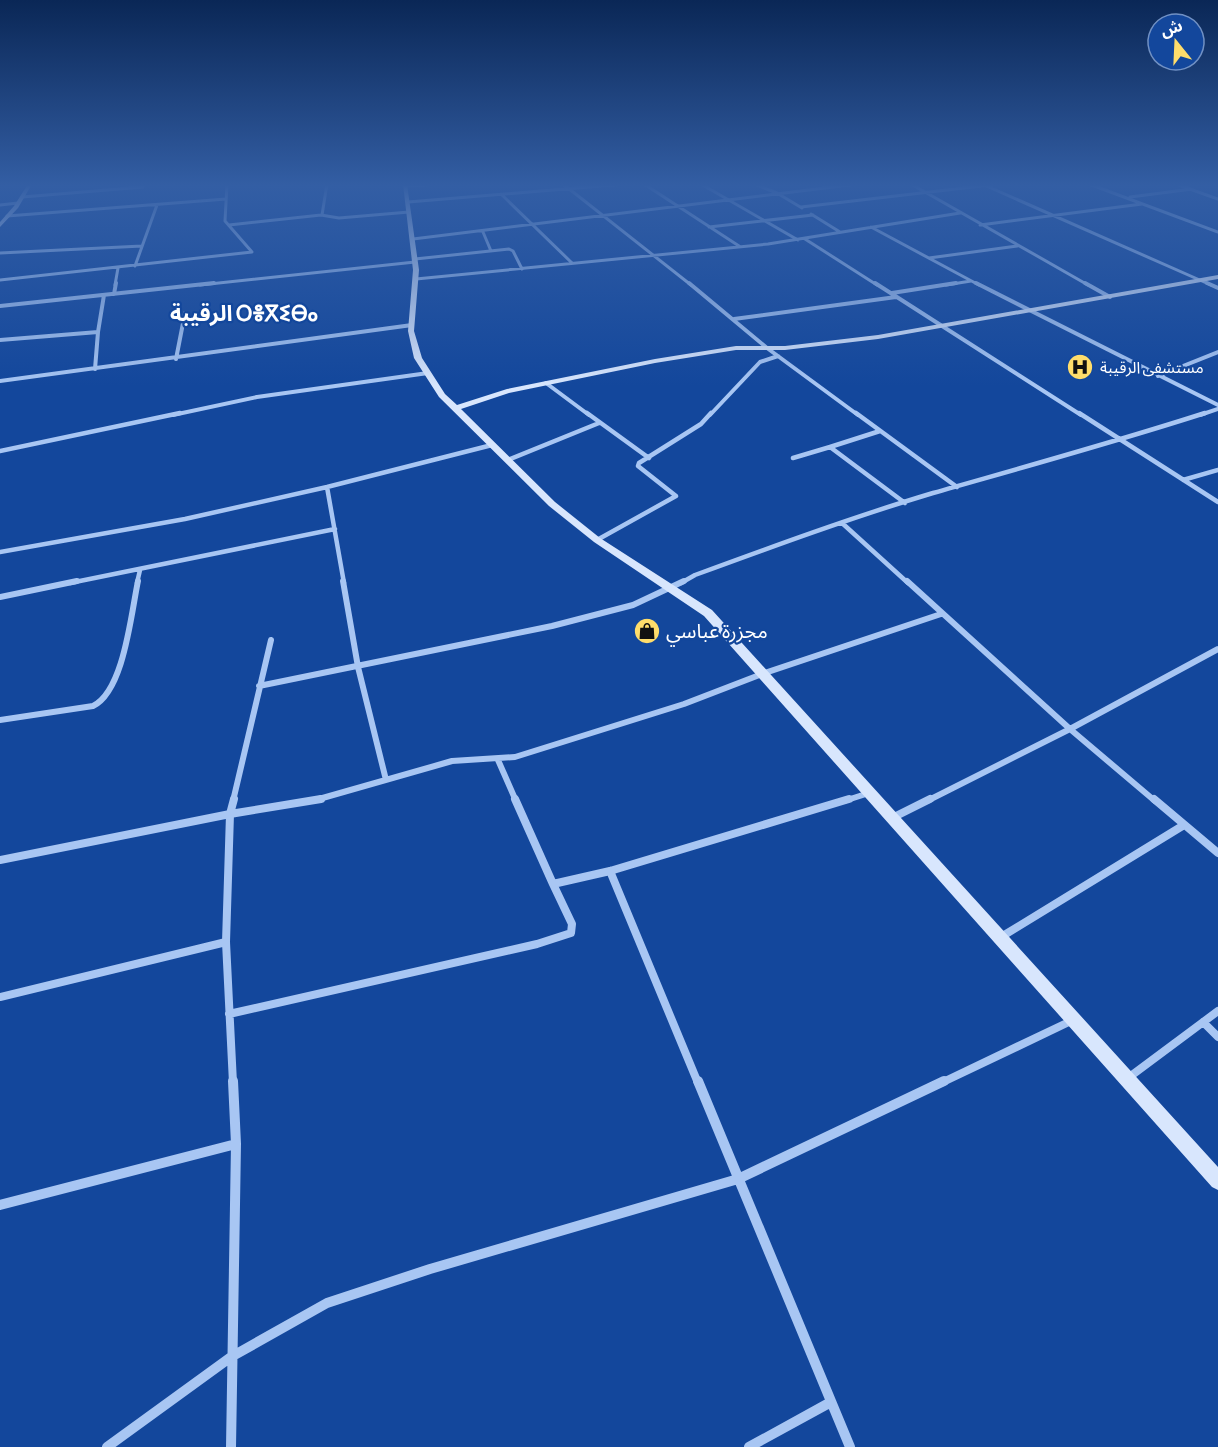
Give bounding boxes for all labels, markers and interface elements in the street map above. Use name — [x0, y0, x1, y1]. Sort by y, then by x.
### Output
north arrow — [1146, 12, 1206, 72]
text: ش — [1158, 16, 1185, 41]
district label: الرقيبة ⵔⴻⴳⵉⴱⴰ — [170, 300, 318, 326]
hospital icon: مستشفى الرقيبة — [1065, 352, 1095, 382]
place label: مستشفى الرقيبة — [1100, 358, 1204, 377]
shop icon: مجزرة عباسي — [632, 616, 662, 646]
place label: مجزرة عباسي — [666, 619, 768, 647]

